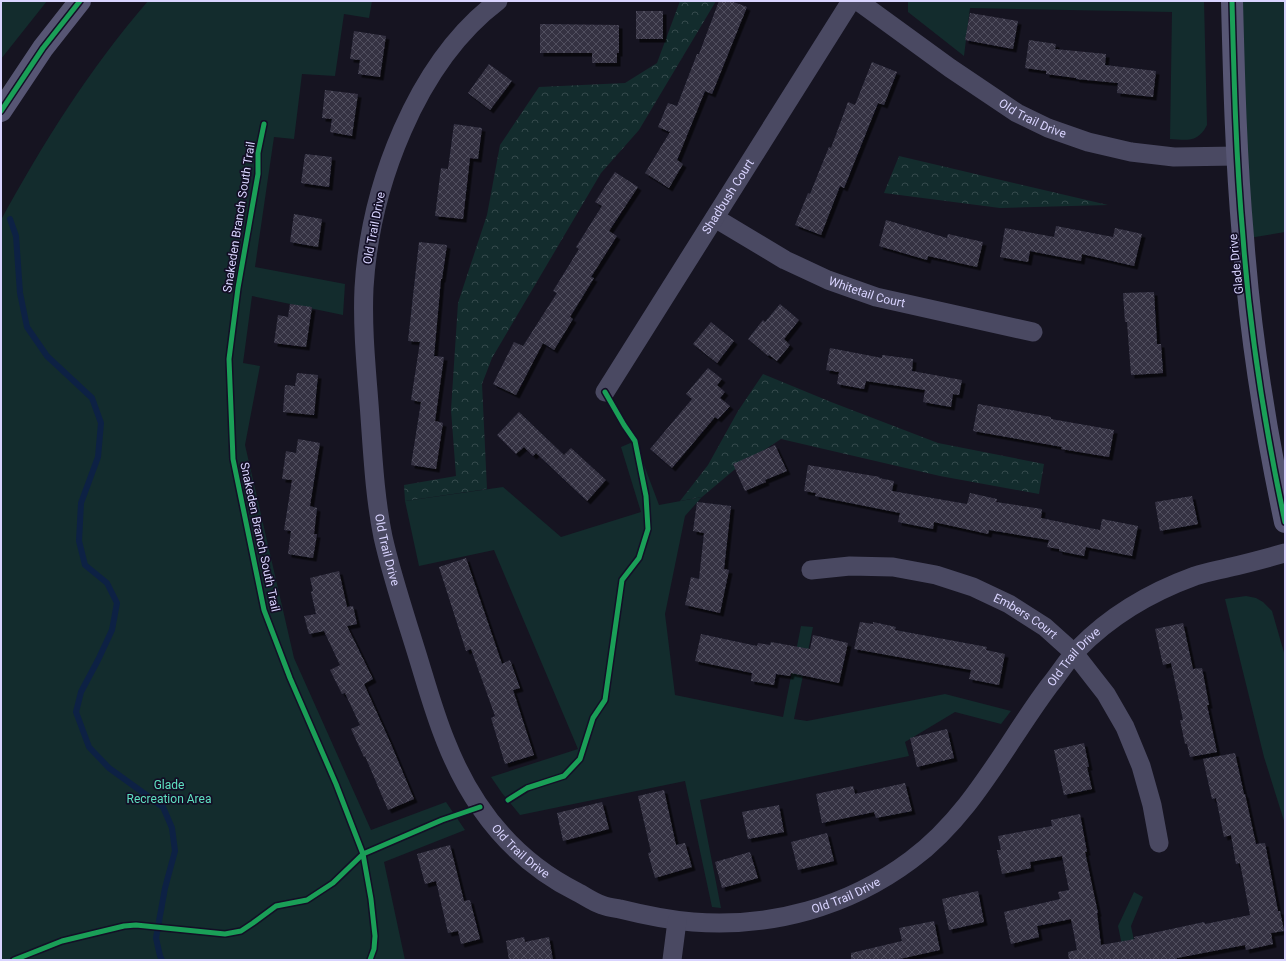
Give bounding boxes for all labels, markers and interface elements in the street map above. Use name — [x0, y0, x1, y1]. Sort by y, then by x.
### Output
street label: Old Trail Drive — [996, 96, 1068, 141]
street label: Snakeden Branch South Trail — [220, 141, 258, 293]
street label: Shadbush Court — [699, 156, 757, 237]
street label: Old Trail Drive — [360, 191, 388, 265]
street label: Glade Drive — [1226, 233, 1246, 295]
street label: Whitetail Court — [827, 274, 907, 310]
street label: Snakeden Branch South Trail — [237, 461, 283, 613]
street label: Old Trail Drive — [372, 513, 402, 587]
street label: Embers Court — [991, 591, 1060, 642]
street label: Old Trail Drive — [1044, 625, 1103, 689]
park label: Glade Recreation Area — [127, 778, 211, 806]
street label: Old Trail Drive — [489, 821, 552, 881]
street label: Old Trail Drive — [810, 875, 883, 916]

